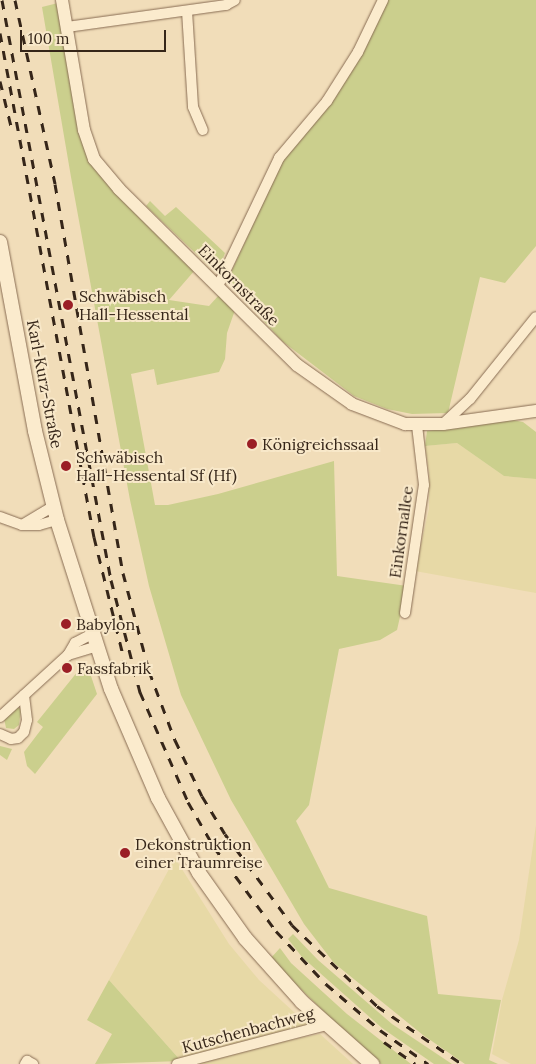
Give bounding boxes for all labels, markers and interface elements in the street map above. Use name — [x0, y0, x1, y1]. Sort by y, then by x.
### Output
scale bar — [22, 20, 169, 52]
text: 100 m — [28, 29, 69, 48]
street label: Einkornstraße — [194, 240, 284, 330]
place label: Schwäbisch Hall-Hessental — [79, 286, 189, 324]
marker: Schwäbisch Hall-Hessental — [61, 298, 75, 312]
street label: Karl-Kurz-Straße — [23, 318, 67, 450]
place label: Königreichssaal — [262, 434, 379, 454]
marker: Königreichssaal — [246, 438, 258, 450]
place label: Schwäbisch Hall-Hessental Sf (Hf) — [76, 447, 237, 485]
marker: Schwäbisch Hall-Hessental Sf (Hf) — [60, 460, 72, 472]
street label: Einkornallee — [385, 485, 417, 579]
place label: Babylon — [76, 614, 135, 634]
marker: Babylon — [60, 618, 72, 630]
place label: Fassfabrik — [77, 658, 151, 678]
marker: Fassfabrik — [61, 662, 73, 674]
place label: Dekonstruktion einer Traumreise — [135, 834, 263, 872]
marker: Dekonstruktion einer Traumreise — [119, 847, 131, 859]
street label: Kutschenbachweg — [180, 1003, 316, 1057]

